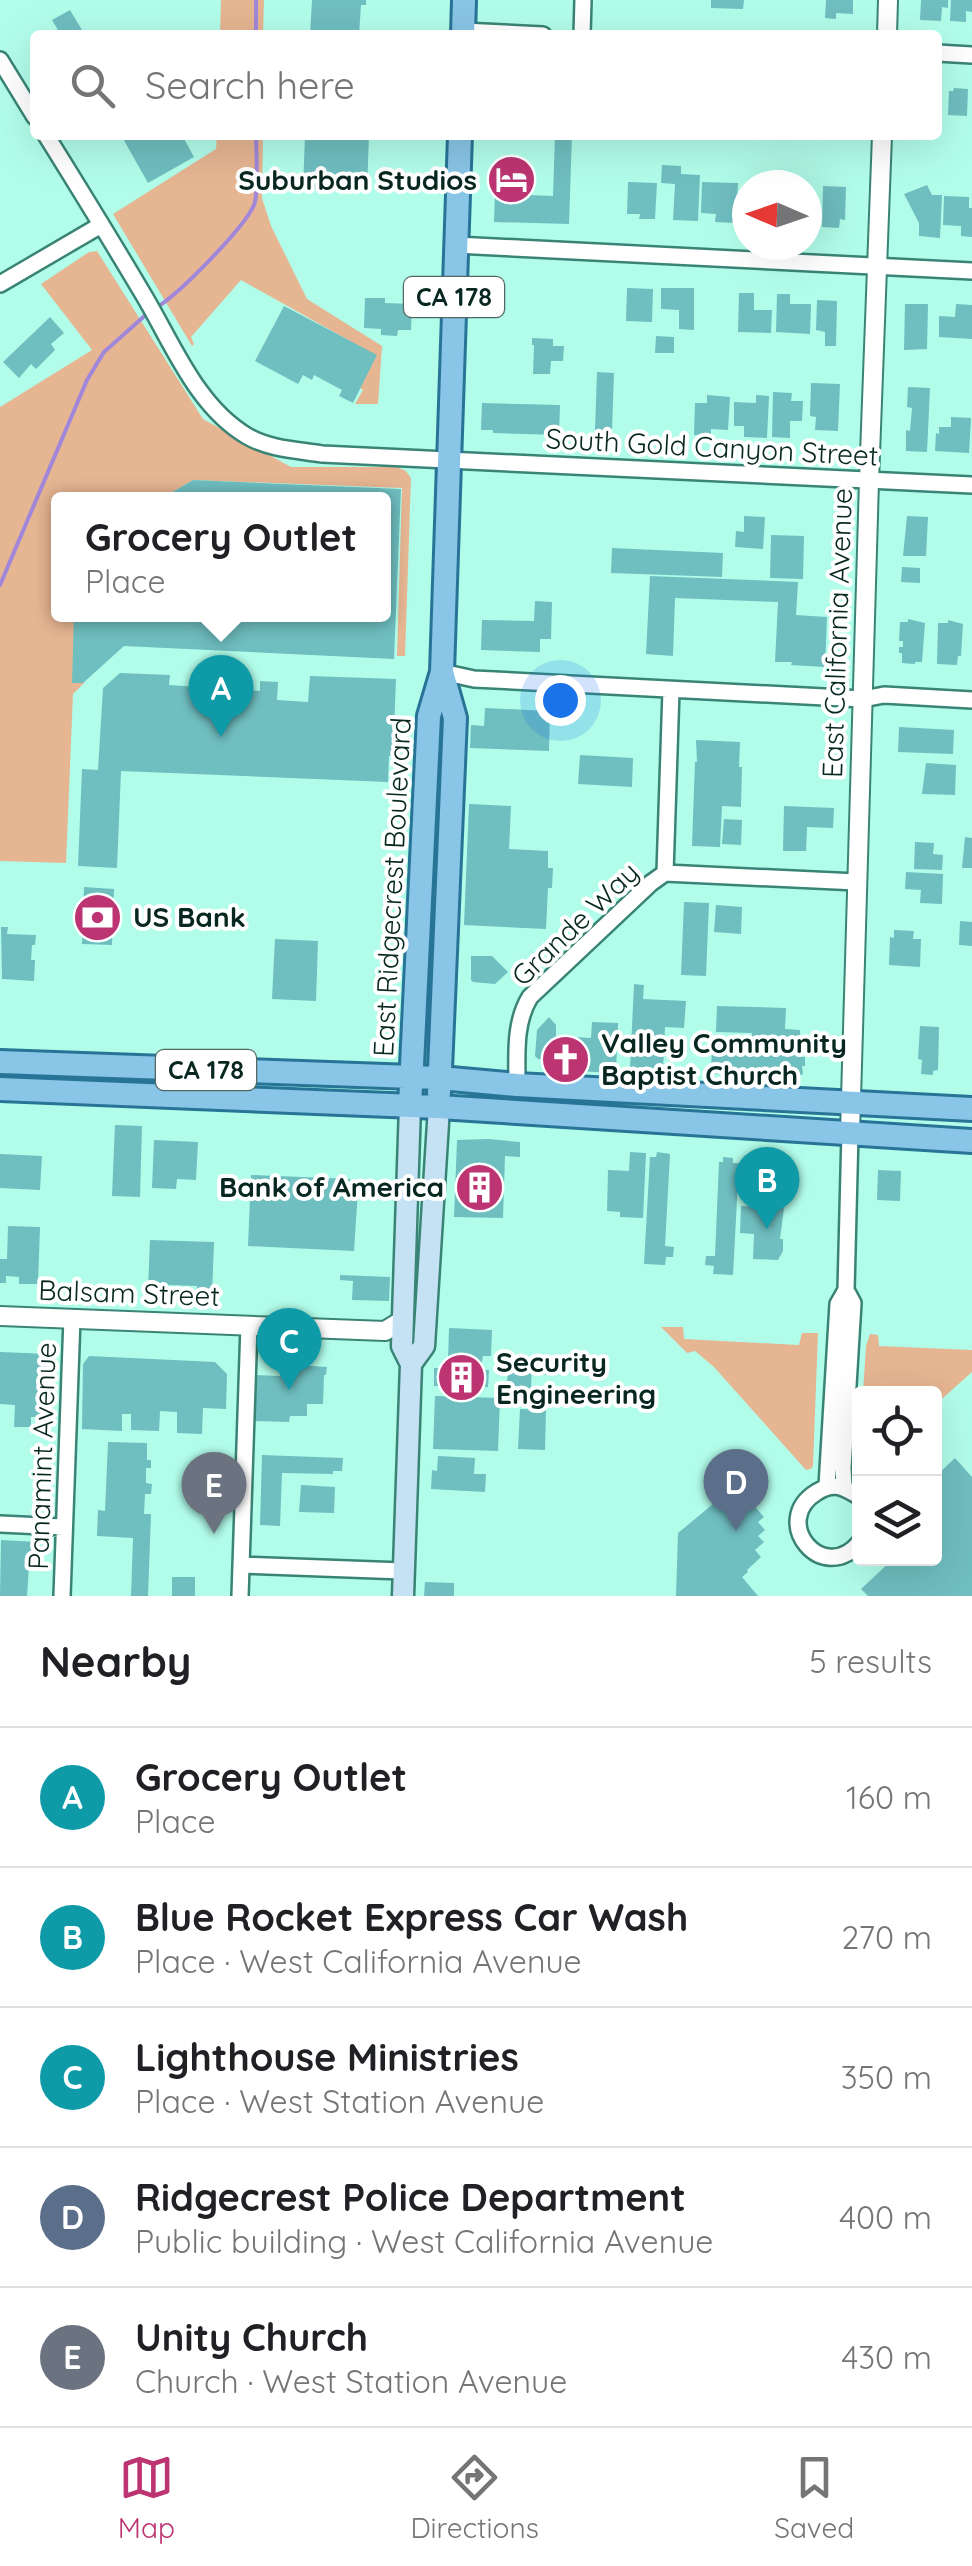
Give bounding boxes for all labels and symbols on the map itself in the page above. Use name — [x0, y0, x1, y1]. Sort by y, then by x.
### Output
hotel icon: Suburban Studios — [486, 154, 538, 206]
place label: Suburban Studios — [238, 162, 477, 197]
north arrow — [732, 170, 822, 260]
road number: CA 178 — [404, 277, 504, 317]
street label: South Gold Canyon Street — [545, 420, 879, 473]
street label: East California Avenue — [814, 487, 859, 779]
pin: A — [188, 654, 254, 737]
your location — [535, 675, 586, 726]
street label: East Ridgecrest Boulevard — [365, 716, 418, 1058]
street label: Grande Way — [504, 854, 645, 993]
bank icon: US Bank — [72, 891, 124, 943]
place label: US Bank — [133, 899, 246, 934]
place label: Valley Community Baptist Church — [601, 1025, 847, 1092]
church icon: Valley Community Baptist Church — [540, 1033, 592, 1085]
road number: CA 178 — [156, 1050, 256, 1090]
pin: B — [734, 1146, 800, 1229]
building icon: Bank of America — [453, 1161, 505, 1213]
place label: Bank of America — [219, 1169, 444, 1204]
street label: Balsam Street — [38, 1272, 220, 1313]
pin: C — [256, 1308, 322, 1390]
street label: Panamint Avenue — [20, 1342, 63, 1570]
place label: Security Engineering — [496, 1344, 656, 1411]
building icon: Security Engineering — [435, 1352, 487, 1404]
pin: D — [704, 1448, 768, 1531]
pin: E — [182, 1452, 246, 1534]

